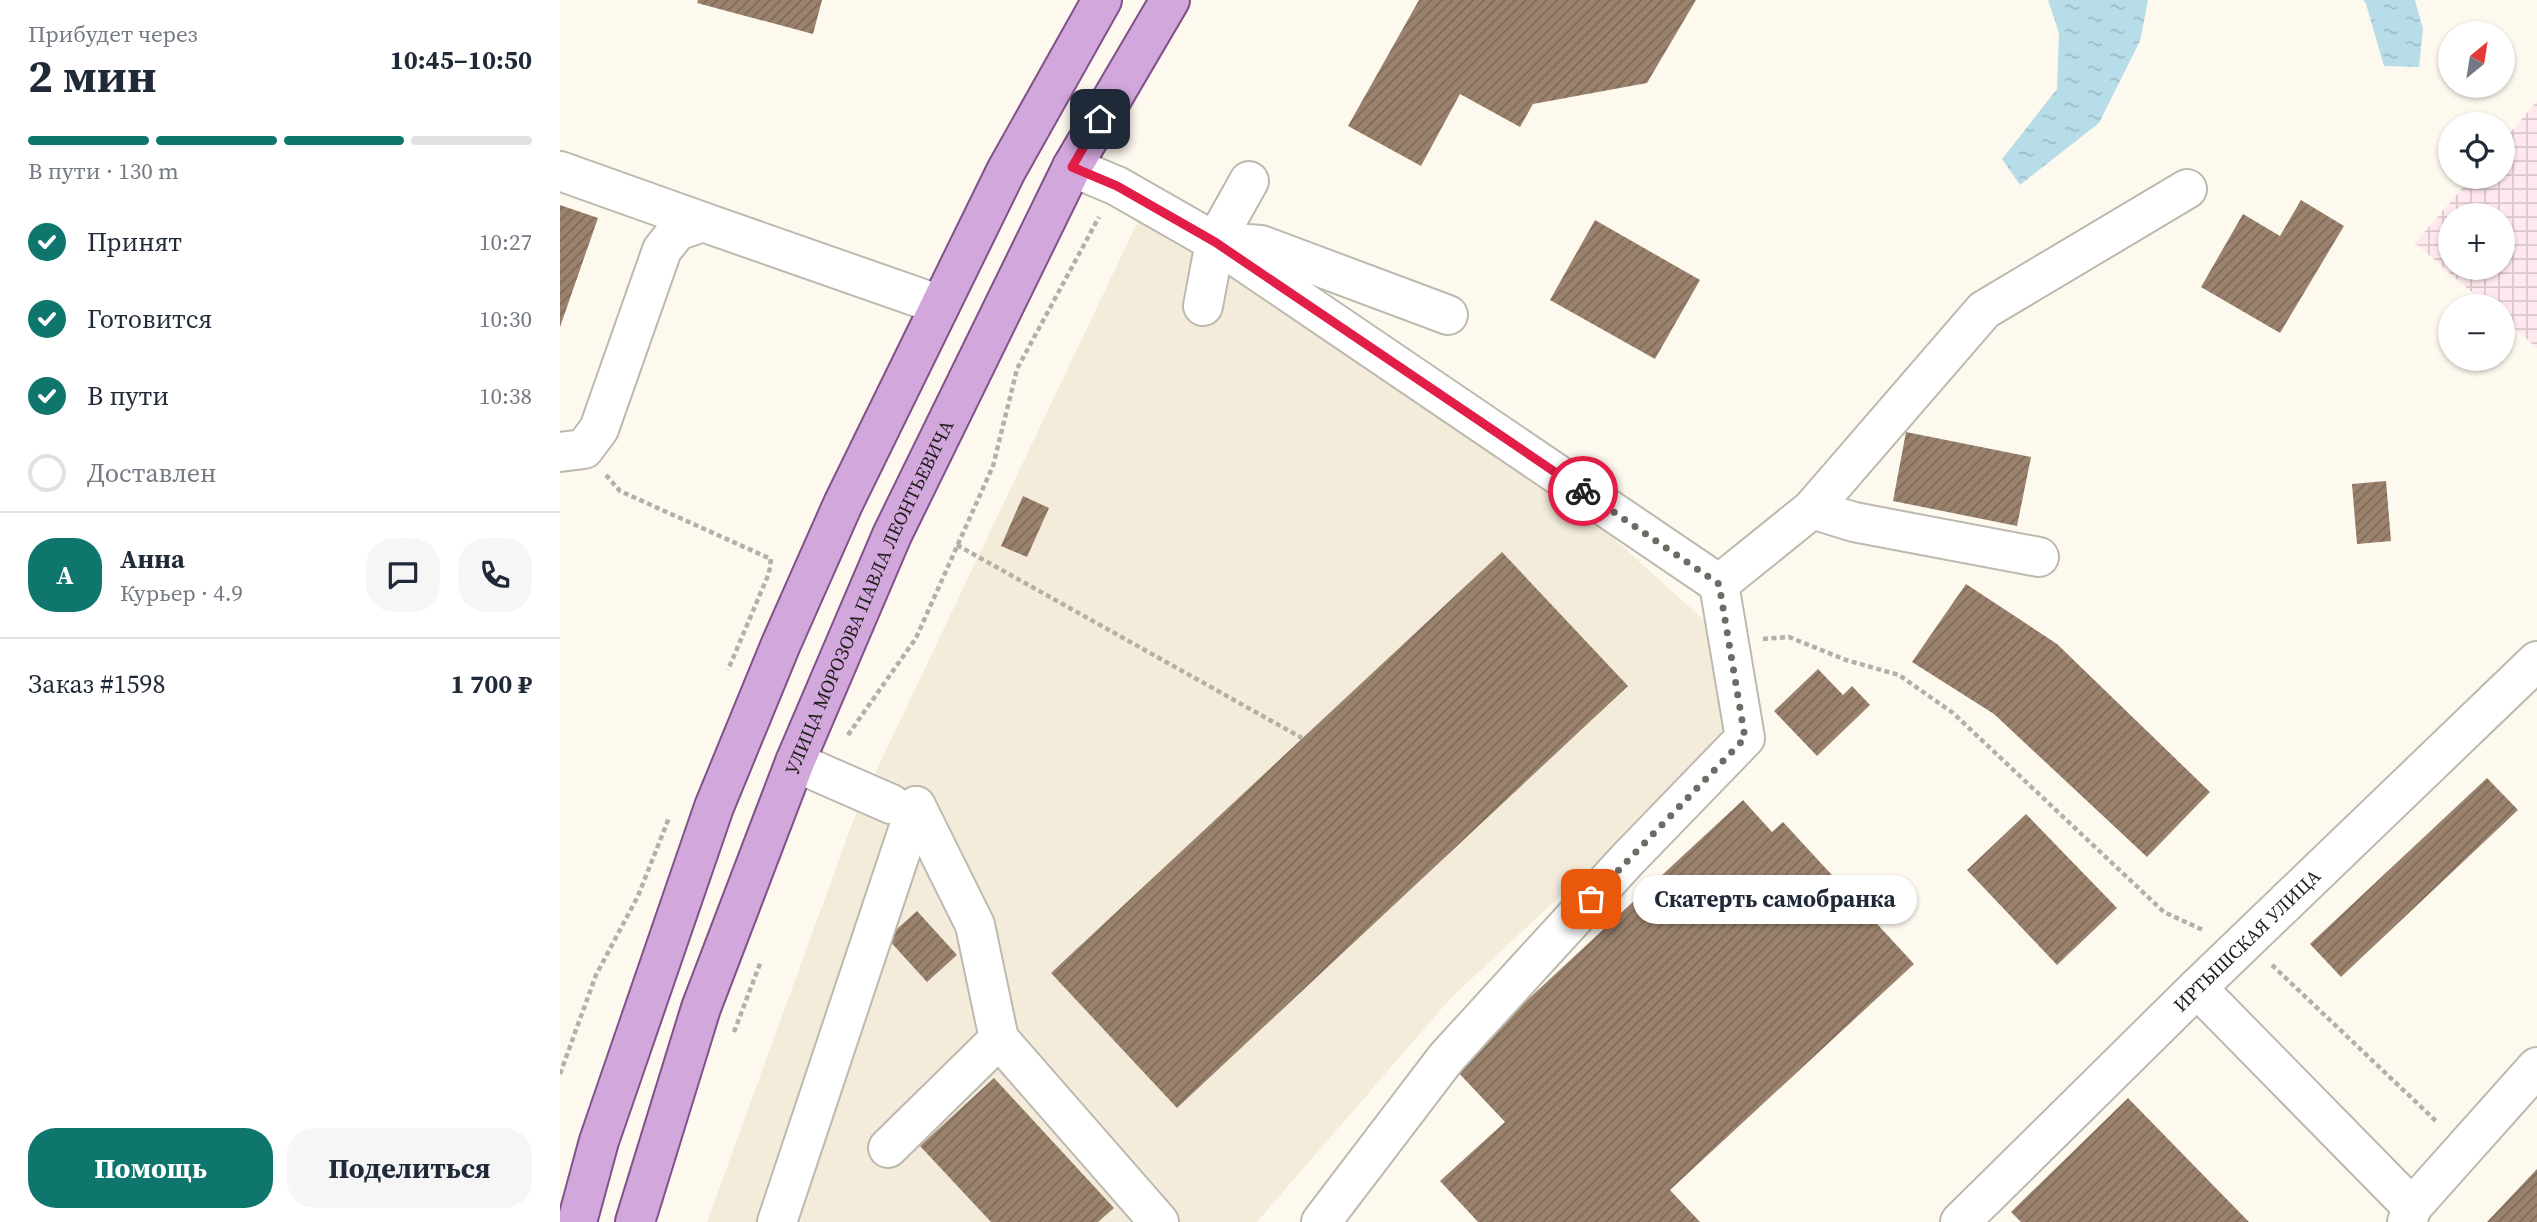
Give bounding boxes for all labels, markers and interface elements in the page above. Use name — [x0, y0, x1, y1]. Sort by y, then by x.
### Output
text: Прибудет через — [28, 18, 198, 50]
north arrow — [2438, 21, 2515, 98]
map controls — [2438, 21, 2515, 371]
text: 10:45–10:50 — [390, 42, 532, 78]
text: 2 мин — [28, 44, 157, 107]
pin — [1070, 89, 1130, 149]
icon: home — [1081, 100, 1119, 138]
button: locate — [2438, 112, 2515, 189]
text: В пути · 130 m — [28, 155, 179, 187]
button: + — [2438, 203, 2515, 280]
icon: check — [28, 223, 66, 261]
text: Принят — [87, 224, 182, 260]
text: 10:27 — [479, 226, 532, 258]
button: − — [2438, 294, 2515, 371]
icon: check — [28, 300, 66, 338]
text: Готовится — [87, 301, 212, 337]
text: 10:30 — [479, 303, 532, 335]
icon: check — [28, 377, 66, 415]
text: В пути — [87, 378, 169, 414]
text: 10:38 — [479, 380, 532, 412]
street label: УЛИЦА МОРОЗОВА ПАВЛА ЛЕОНТЬЕВИЧА — [778, 415, 960, 778]
text: Доставлен — [87, 455, 216, 491]
courier — [1548, 456, 1618, 526]
icon: bike — [1564, 472, 1602, 510]
button: chat — [366, 538, 440, 612]
button: phone — [458, 538, 532, 612]
text: Анна — [120, 541, 185, 577]
text: А — [56, 557, 74, 593]
text: Курьер · 4.9 — [120, 577, 243, 609]
text: Заказ #1598 — [28, 666, 166, 702]
text: 1 700 ₽ — [450, 666, 532, 702]
street label: ИРТЫШСКАЯ УЛИЦА — [2167, 863, 2326, 1017]
pin — [1561, 869, 1621, 929]
callout: Скатерть самобранка — [1633, 874, 1916, 923]
icon: bag — [1572, 880, 1610, 918]
text: Скатерть самобранка — [1654, 883, 1896, 915]
button: Помощь — [28, 1128, 273, 1208]
button: Поделиться — [287, 1128, 532, 1208]

